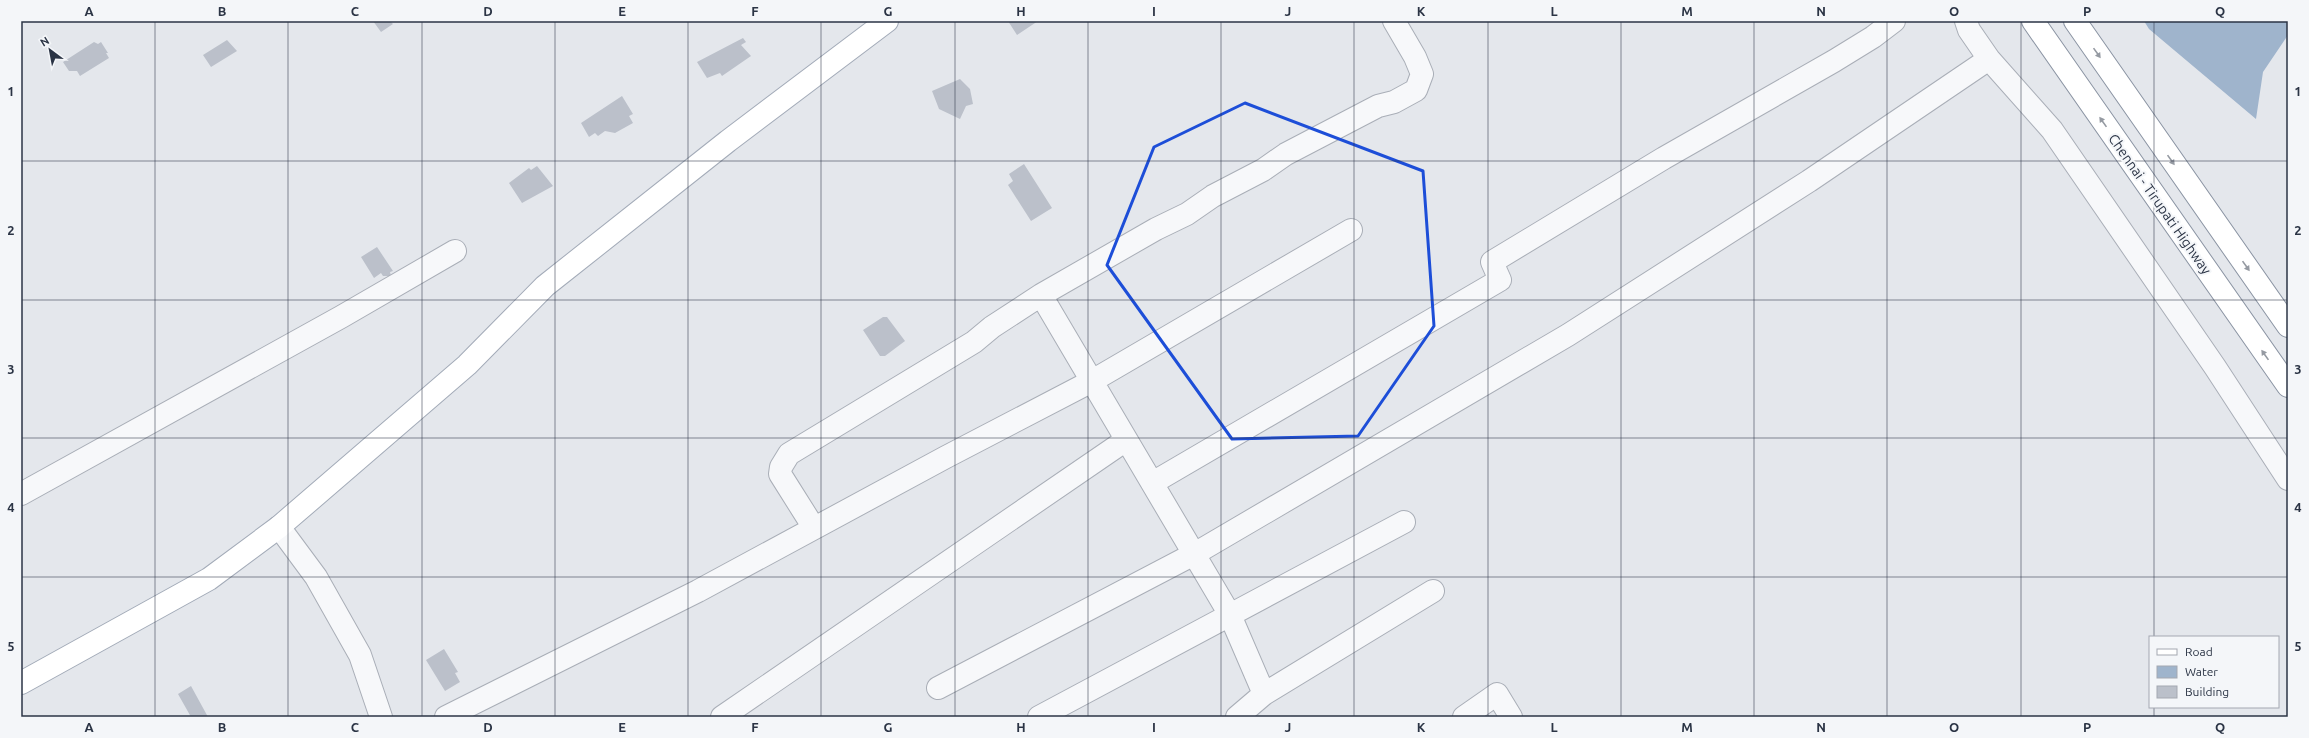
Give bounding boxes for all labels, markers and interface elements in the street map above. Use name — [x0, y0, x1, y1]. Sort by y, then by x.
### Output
text: A — [84, 4, 94, 18]
text: B — [218, 4, 227, 18]
text: C — [351, 4, 360, 18]
text: D — [483, 4, 493, 18]
text: E — [618, 4, 626, 18]
text: F — [751, 4, 759, 18]
text: G — [884, 4, 893, 18]
text: H — [1016, 4, 1026, 18]
text: I — [1152, 4, 1156, 18]
text: J — [1285, 4, 1291, 18]
text: K — [1417, 4, 1426, 18]
text: L — [1550, 4, 1558, 18]
text: M — [1681, 4, 1693, 18]
text: N — [1816, 4, 1826, 18]
text: O — [1949, 4, 1959, 18]
text: P — [2083, 4, 2091, 18]
text: Q — [2215, 4, 2225, 18]
north arrow — [30, 30, 70, 70]
text: N — [38, 34, 51, 49]
one-way arrow — [2093, 48, 2101, 58]
text: 1 — [7, 84, 15, 98]
text: 1 — [2294, 84, 2302, 98]
one-way arrow — [2099, 116, 2107, 127]
street label: Chennai - Tirupati Highway — [2105, 131, 2215, 277]
one-way arrow — [2167, 154, 2175, 165]
text: 2 — [7, 223, 15, 237]
text: 2 — [2294, 223, 2302, 237]
one-way arrow — [2242, 261, 2250, 271]
one-way arrow — [2261, 349, 2269, 360]
text: 3 — [7, 362, 15, 376]
text: 3 — [2294, 362, 2302, 376]
text: 4 — [7, 500, 15, 514]
text: 4 — [2294, 500, 2302, 514]
legend — [2149, 636, 2279, 708]
text: 5 — [7, 639, 15, 653]
text: 5 — [2294, 639, 2302, 653]
text: Road — [2185, 645, 2213, 658]
text: Water — [2185, 665, 2218, 678]
text: Building — [2185, 685, 2229, 698]
text: A — [84, 720, 94, 734]
text: B — [218, 720, 227, 734]
text: C — [351, 720, 360, 734]
text: D — [483, 720, 493, 734]
text: E — [618, 720, 626, 734]
text: F — [751, 720, 759, 734]
text: G — [884, 720, 893, 734]
text: H — [1016, 720, 1026, 734]
text: I — [1152, 720, 1156, 734]
text: J — [1285, 720, 1291, 734]
text: K — [1417, 720, 1426, 734]
text: L — [1550, 720, 1558, 734]
text: M — [1681, 720, 1693, 734]
text: N — [1816, 720, 1826, 734]
text: O — [1949, 720, 1959, 734]
text: P — [2083, 720, 2091, 734]
text: Q — [2215, 720, 2225, 734]

